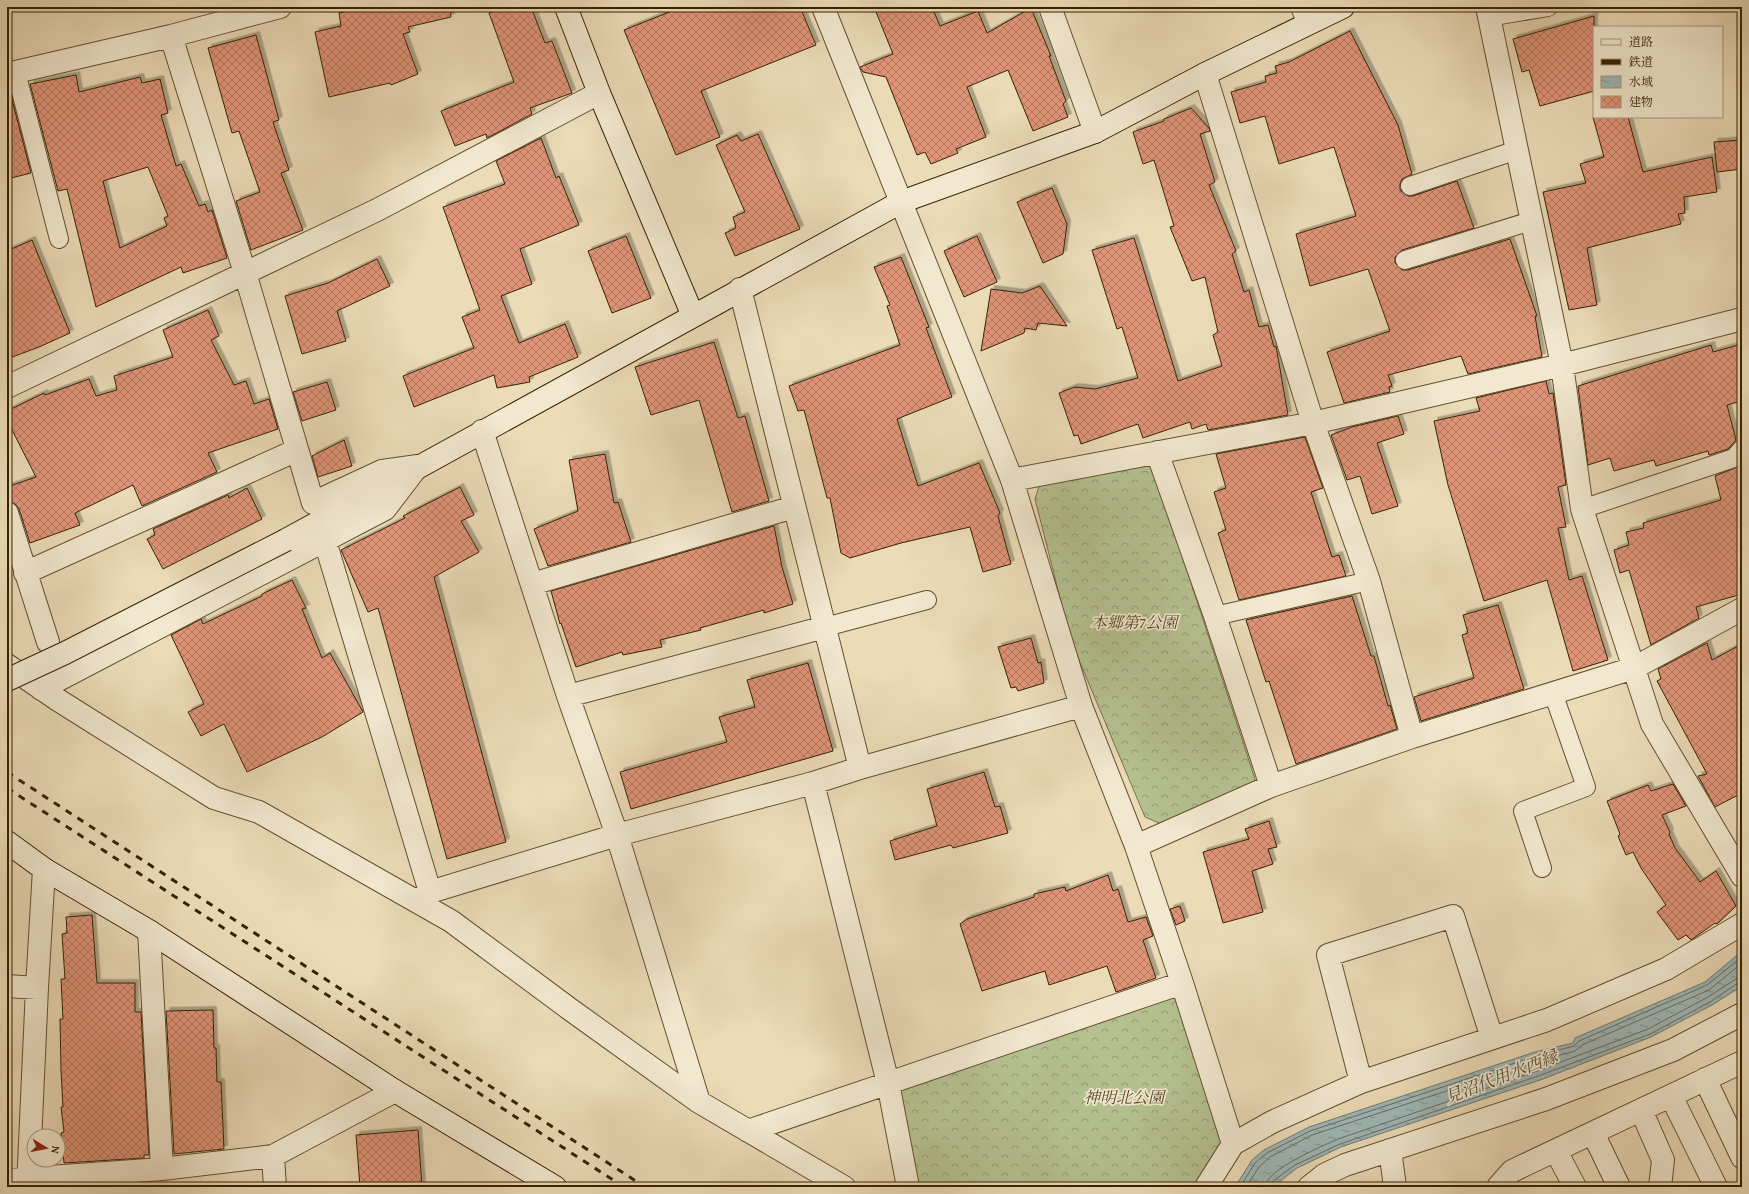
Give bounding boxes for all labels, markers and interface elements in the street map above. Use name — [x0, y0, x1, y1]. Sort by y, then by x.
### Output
legend — [1593, 26, 1723, 118]
text: 道路 — [1629, 33, 1653, 50]
text: 鉄道 — [1628, 53, 1653, 70]
text: 水域 — [1629, 73, 1653, 90]
text: 建物 — [1629, 93, 1653, 110]
park label: 本郷第7公園 — [1091, 610, 1180, 634]
water label: 見沼代用水西縁 — [1441, 1042, 1563, 1109]
park label: 神明北公園 — [1084, 1085, 1167, 1109]
north arrow — [26, 1128, 66, 1168]
text: N — [47, 1145, 64, 1155]

